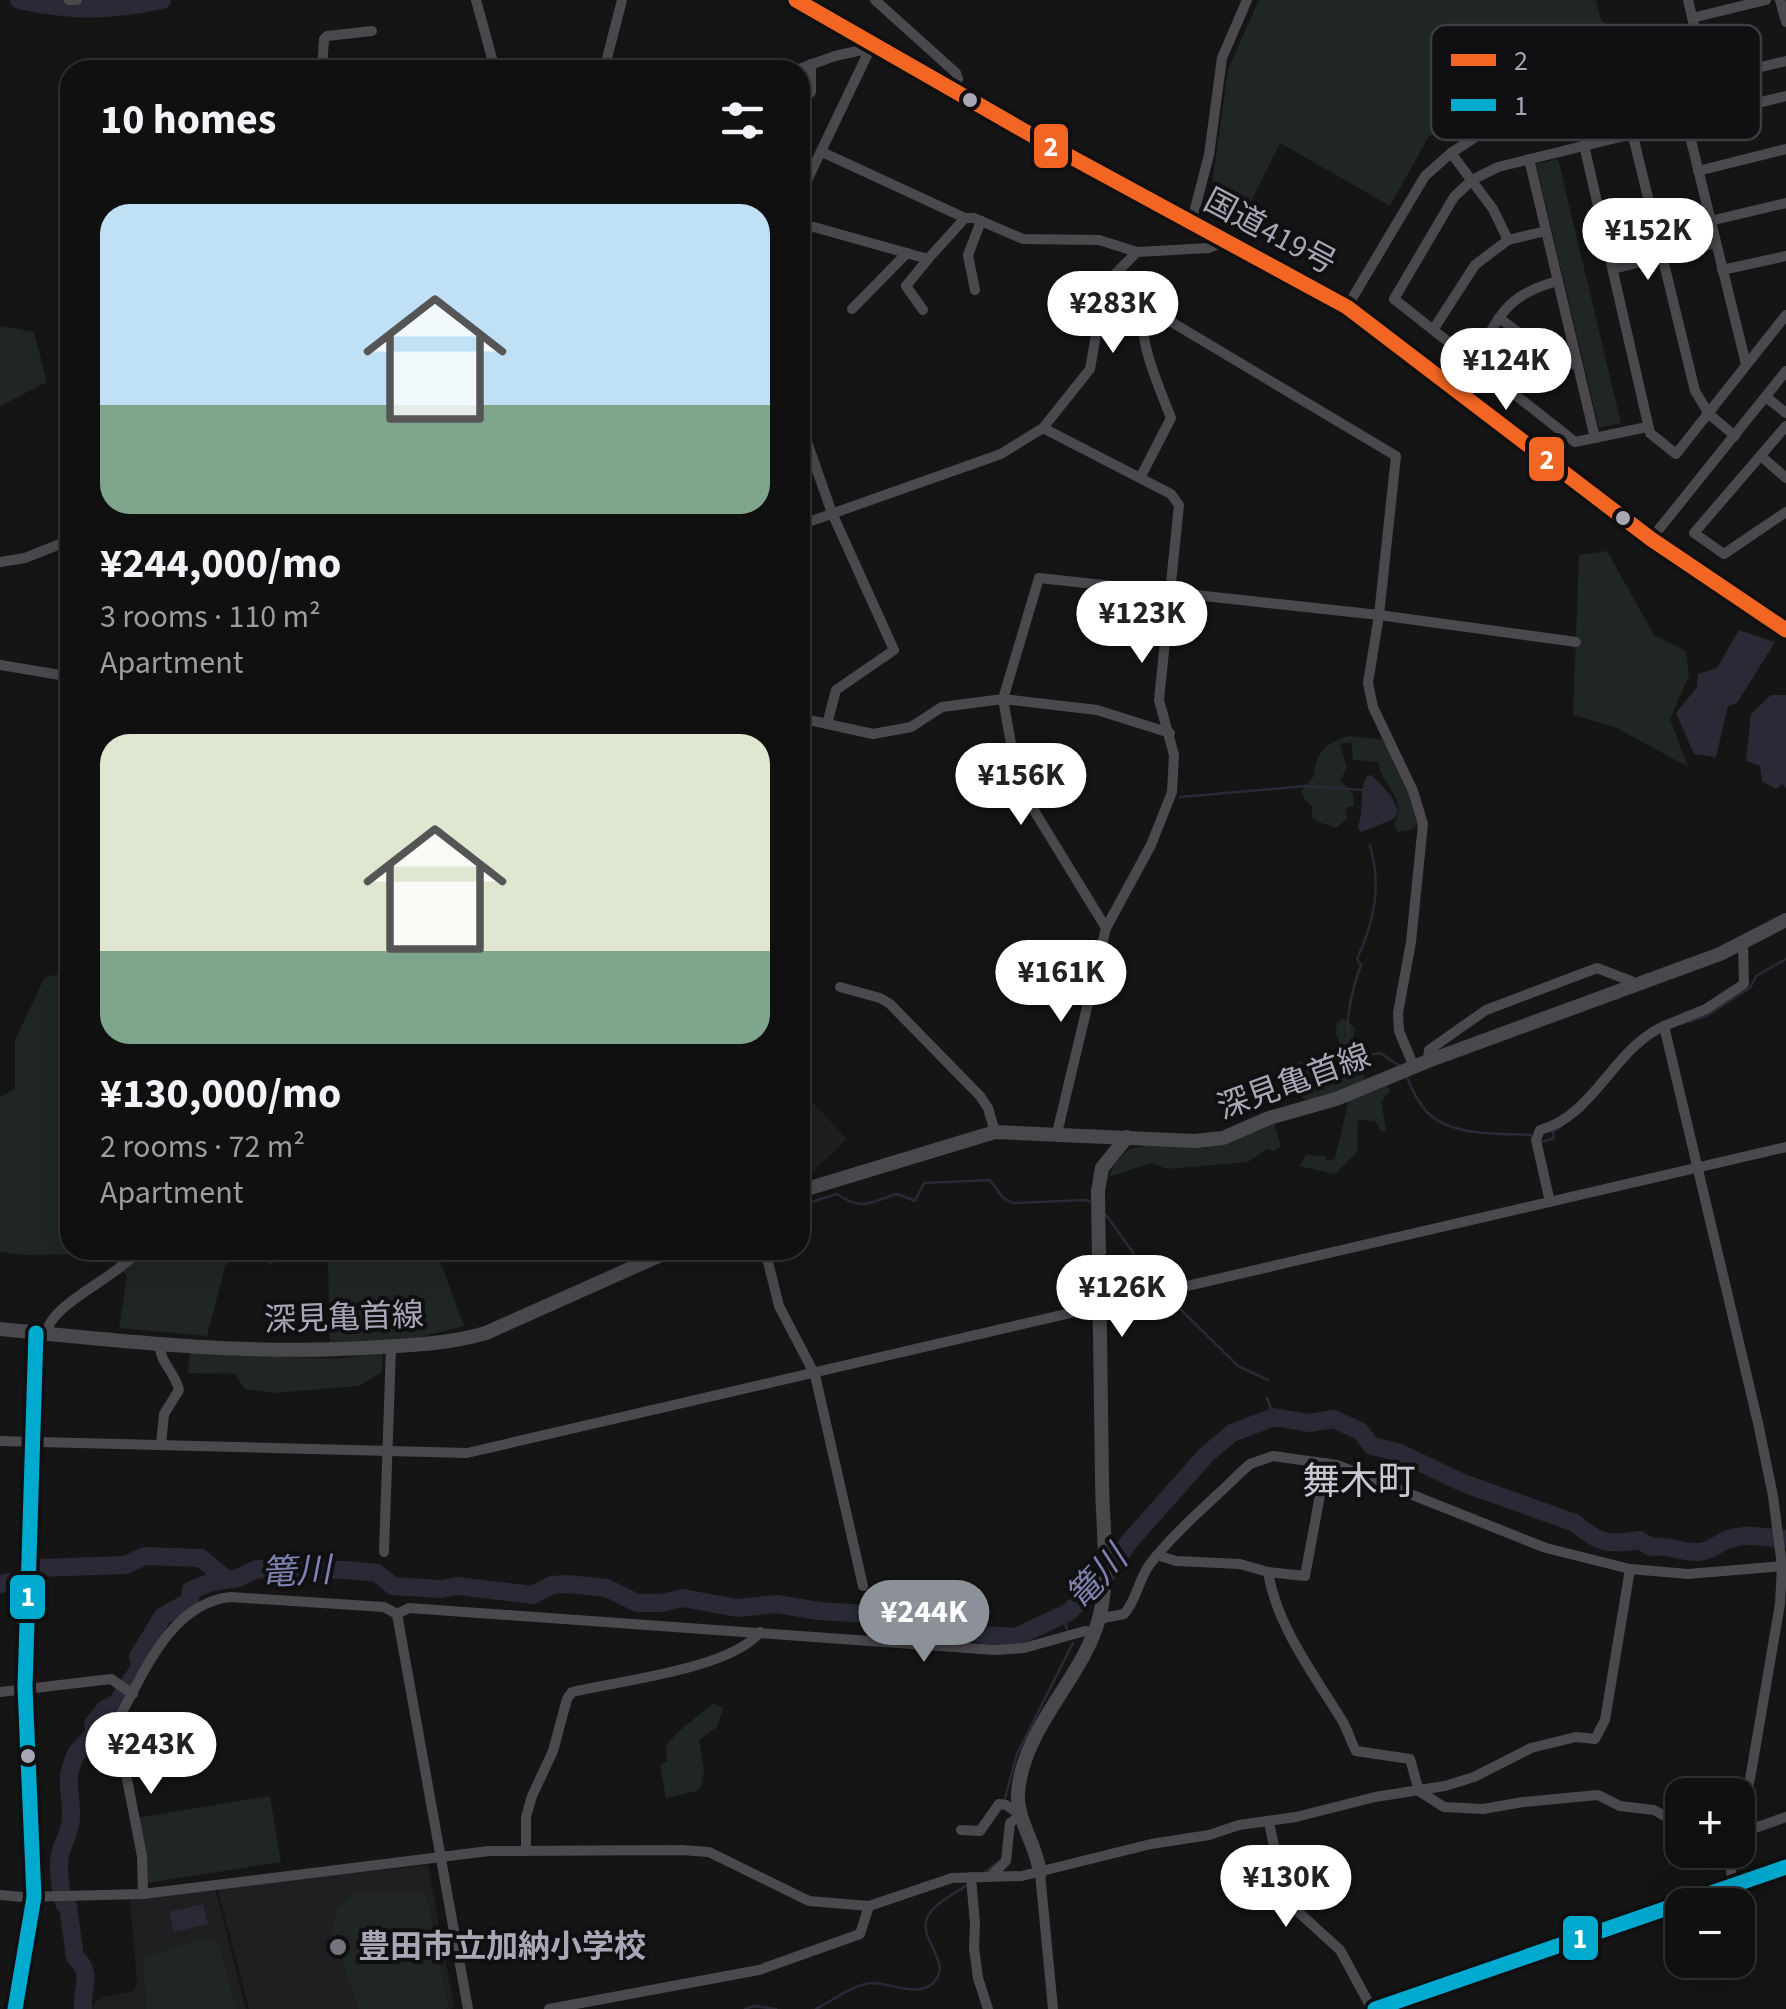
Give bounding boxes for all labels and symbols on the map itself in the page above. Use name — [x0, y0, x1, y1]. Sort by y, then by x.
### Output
legend — [1431, 25, 1761, 140]
text: 2 — [1514, 41, 1528, 81]
text: 1 — [1514, 86, 1528, 126]
unlabelled marker — [960, 90, 980, 110]
line badge: 2 — [1032, 122, 1070, 170]
text: 2 — [1044, 127, 1058, 167]
street label: 国道419号 — [1196, 178, 1344, 286]
pin: ¥152K — [1578, 198, 1718, 283]
pin: ¥283K — [1043, 271, 1183, 356]
pin: ¥124K — [1436, 328, 1576, 413]
line badge: 2 — [1527, 435, 1566, 483]
text: 2 — [1540, 440, 1554, 480]
unlabelled marker — [1613, 508, 1633, 528]
pin: ¥123K — [1072, 581, 1212, 666]
pin: ¥156K — [951, 743, 1091, 828]
pin: ¥161K — [991, 940, 1131, 1025]
street label: 深見亀首線 — [1211, 1033, 1377, 1131]
pin: ¥126K — [1052, 1255, 1192, 1340]
street label: 深見亀首線 — [263, 1292, 425, 1344]
district label: 舞木町 — [1302, 1455, 1416, 1509]
water label: 篭川 — [1055, 1532, 1142, 1621]
water label: 篭川 — [260, 1545, 336, 1599]
line badge: 1 — [8, 1573, 47, 1621]
text: 1 — [21, 1577, 35, 1617]
pin: ¥244K — [854, 1580, 994, 1665]
pin: ¥243K — [81, 1712, 221, 1797]
unlabelled marker — [18, 1746, 38, 1766]
pin: ¥130K — [1216, 1845, 1356, 1930]
line badge: 1 — [1561, 1914, 1600, 1962]
text: 1 — [1573, 1919, 1587, 1959]
place label: 豊田市立加納小学校 — [358, 1924, 646, 1970]
marker: 豊田市立加納小学校 — [327, 1936, 349, 1958]

